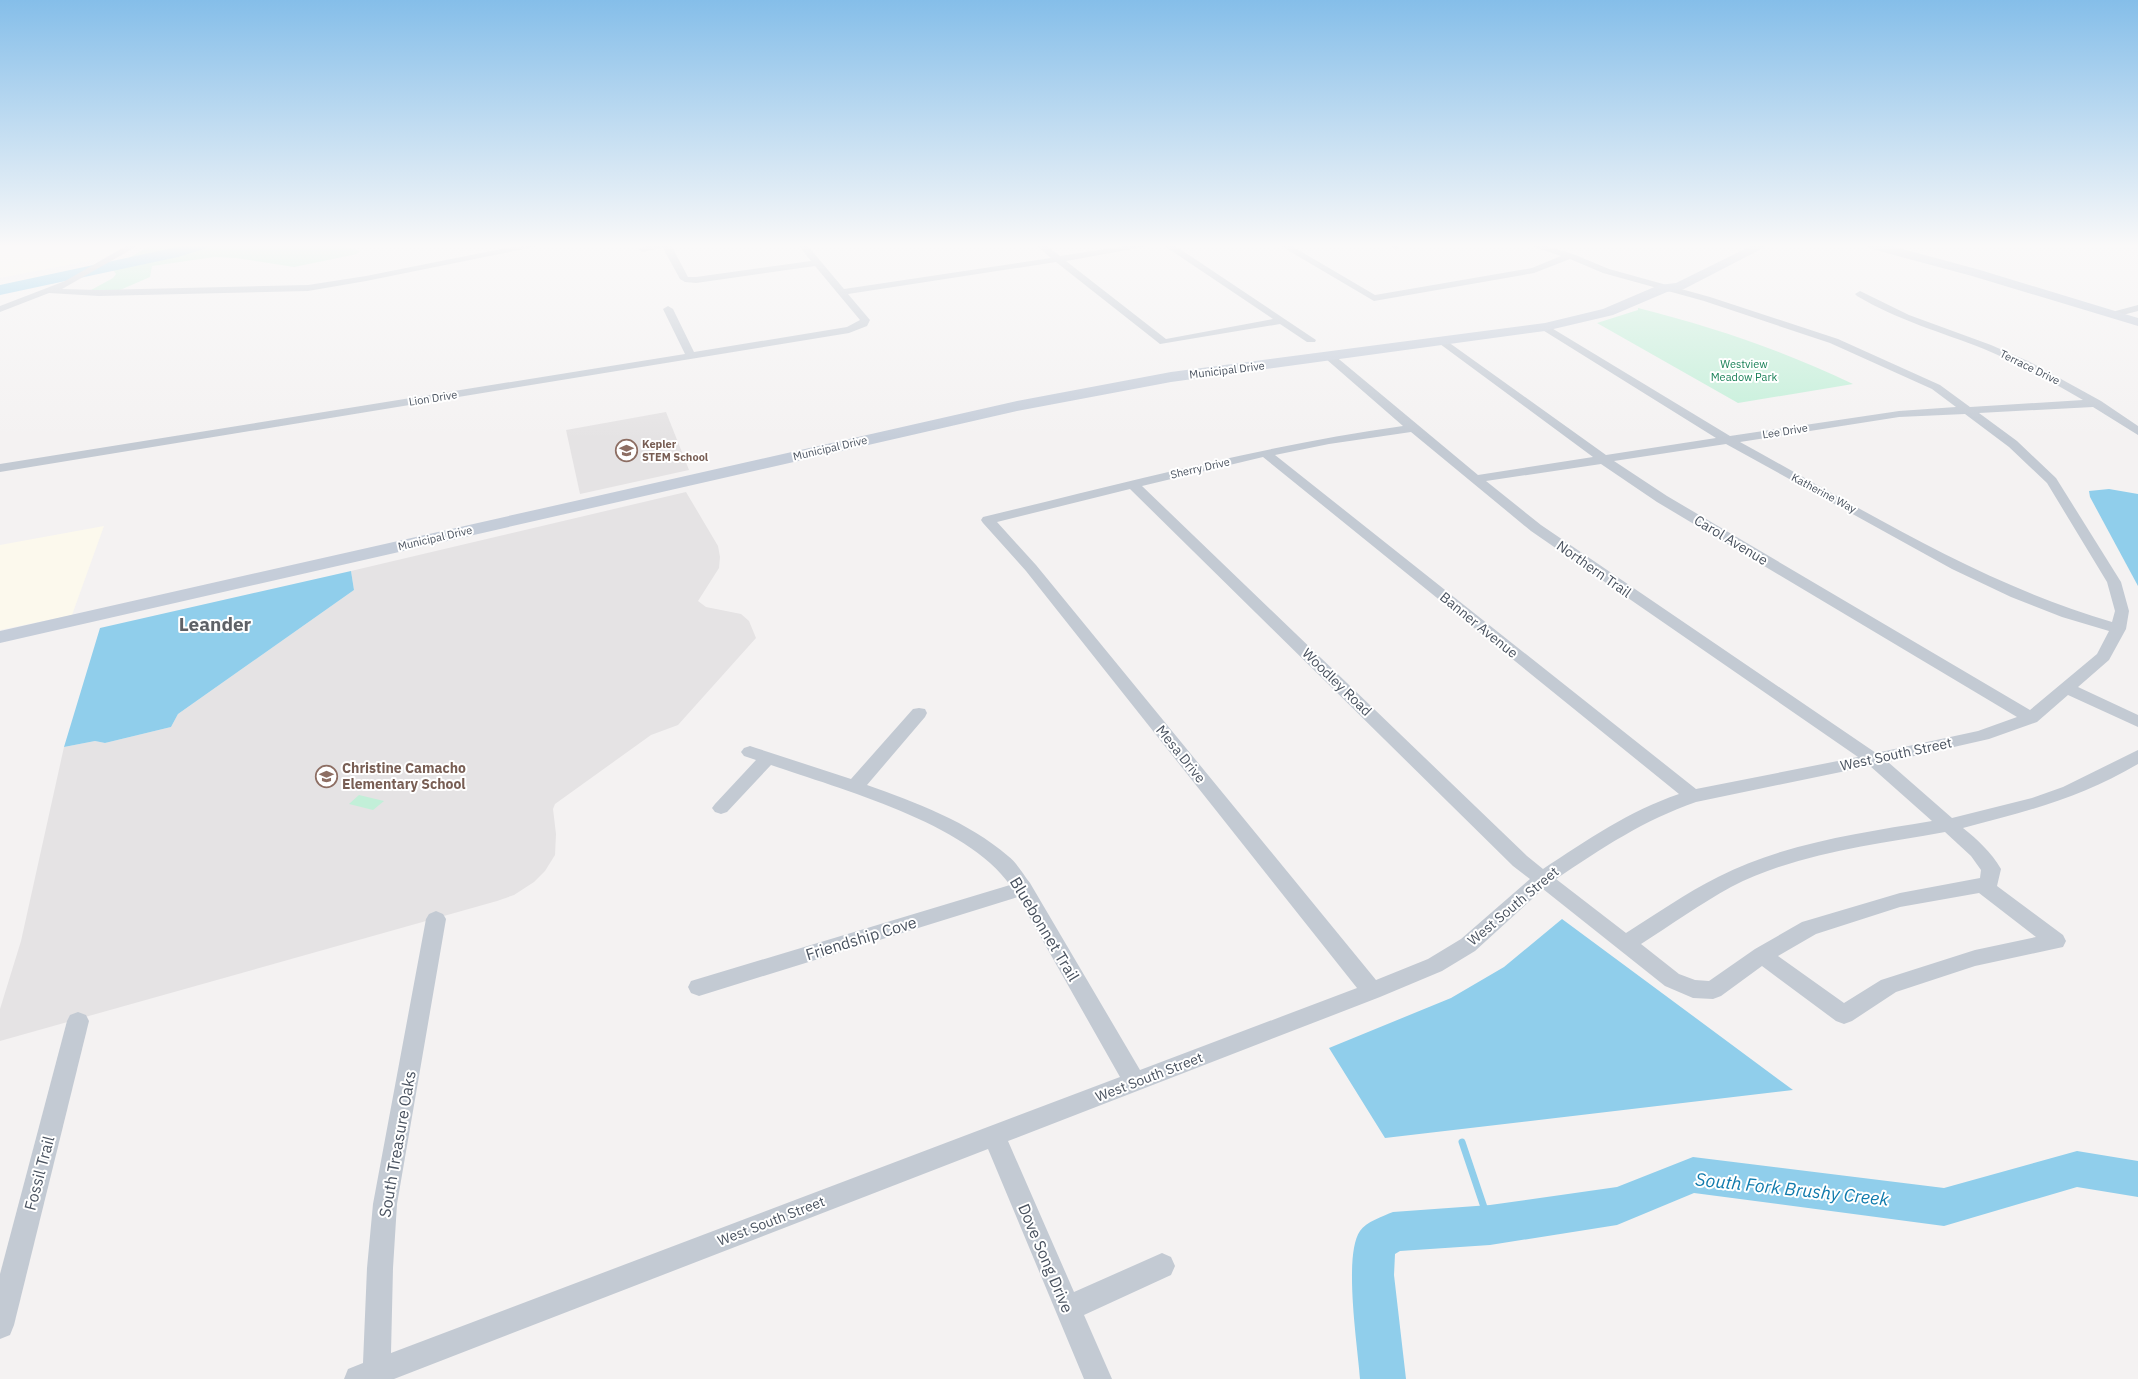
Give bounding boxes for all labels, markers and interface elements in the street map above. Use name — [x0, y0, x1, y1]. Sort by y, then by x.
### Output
street label: Terrace Drive — [1998, 346, 2062, 388]
park label: Westview Meadow Park — [1711, 357, 1778, 384]
street label: Municipal Drive — [1189, 358, 1265, 382]
street label: Lion Drive — [408, 387, 458, 409]
street label: Lee Drive — [1761, 421, 1809, 441]
street label: Municipal Drive — [791, 433, 869, 463]
place label: Kepler STEM School — [642, 437, 709, 464]
school or university icon: Kepler STEM School — [614, 438, 638, 462]
street label: Sherry Drive — [1169, 454, 1231, 482]
street label: Katherine Way — [1789, 470, 1859, 516]
street label: Carol Avenue — [1691, 511, 1771, 569]
street label: Municipal Drive — [396, 523, 474, 553]
street label: Northern Trail — [1553, 537, 1635, 601]
street label: Banner Avenue — [1436, 588, 1522, 662]
district label: Leander — [179, 612, 252, 636]
street label: Woodley Road — [1298, 644, 1376, 720]
street label: Mesa Drive — [1152, 721, 1210, 787]
street label: West South Street — [1839, 733, 1953, 775]
place label: Christine Camacho Elementary School — [342, 759, 466, 793]
school or university icon: Christine Camacho Elementary School — [314, 764, 338, 788]
street label: West South Street — [1464, 863, 1562, 949]
street label: Bluebonnet Trail — [1006, 873, 1084, 985]
street label: Friendship Cove — [803, 912, 919, 964]
street label: West South Street — [1093, 1048, 1205, 1106]
street label: South Treasure Oaks — [374, 1069, 420, 1219]
street label: Fossil Trail — [19, 1134, 59, 1212]
water label: South Fork Brushy Creek — [1694, 1167, 1890, 1211]
street label: West South Street — [715, 1192, 827, 1250]
street label: Dove Song Drive — [1014, 1200, 1078, 1316]

